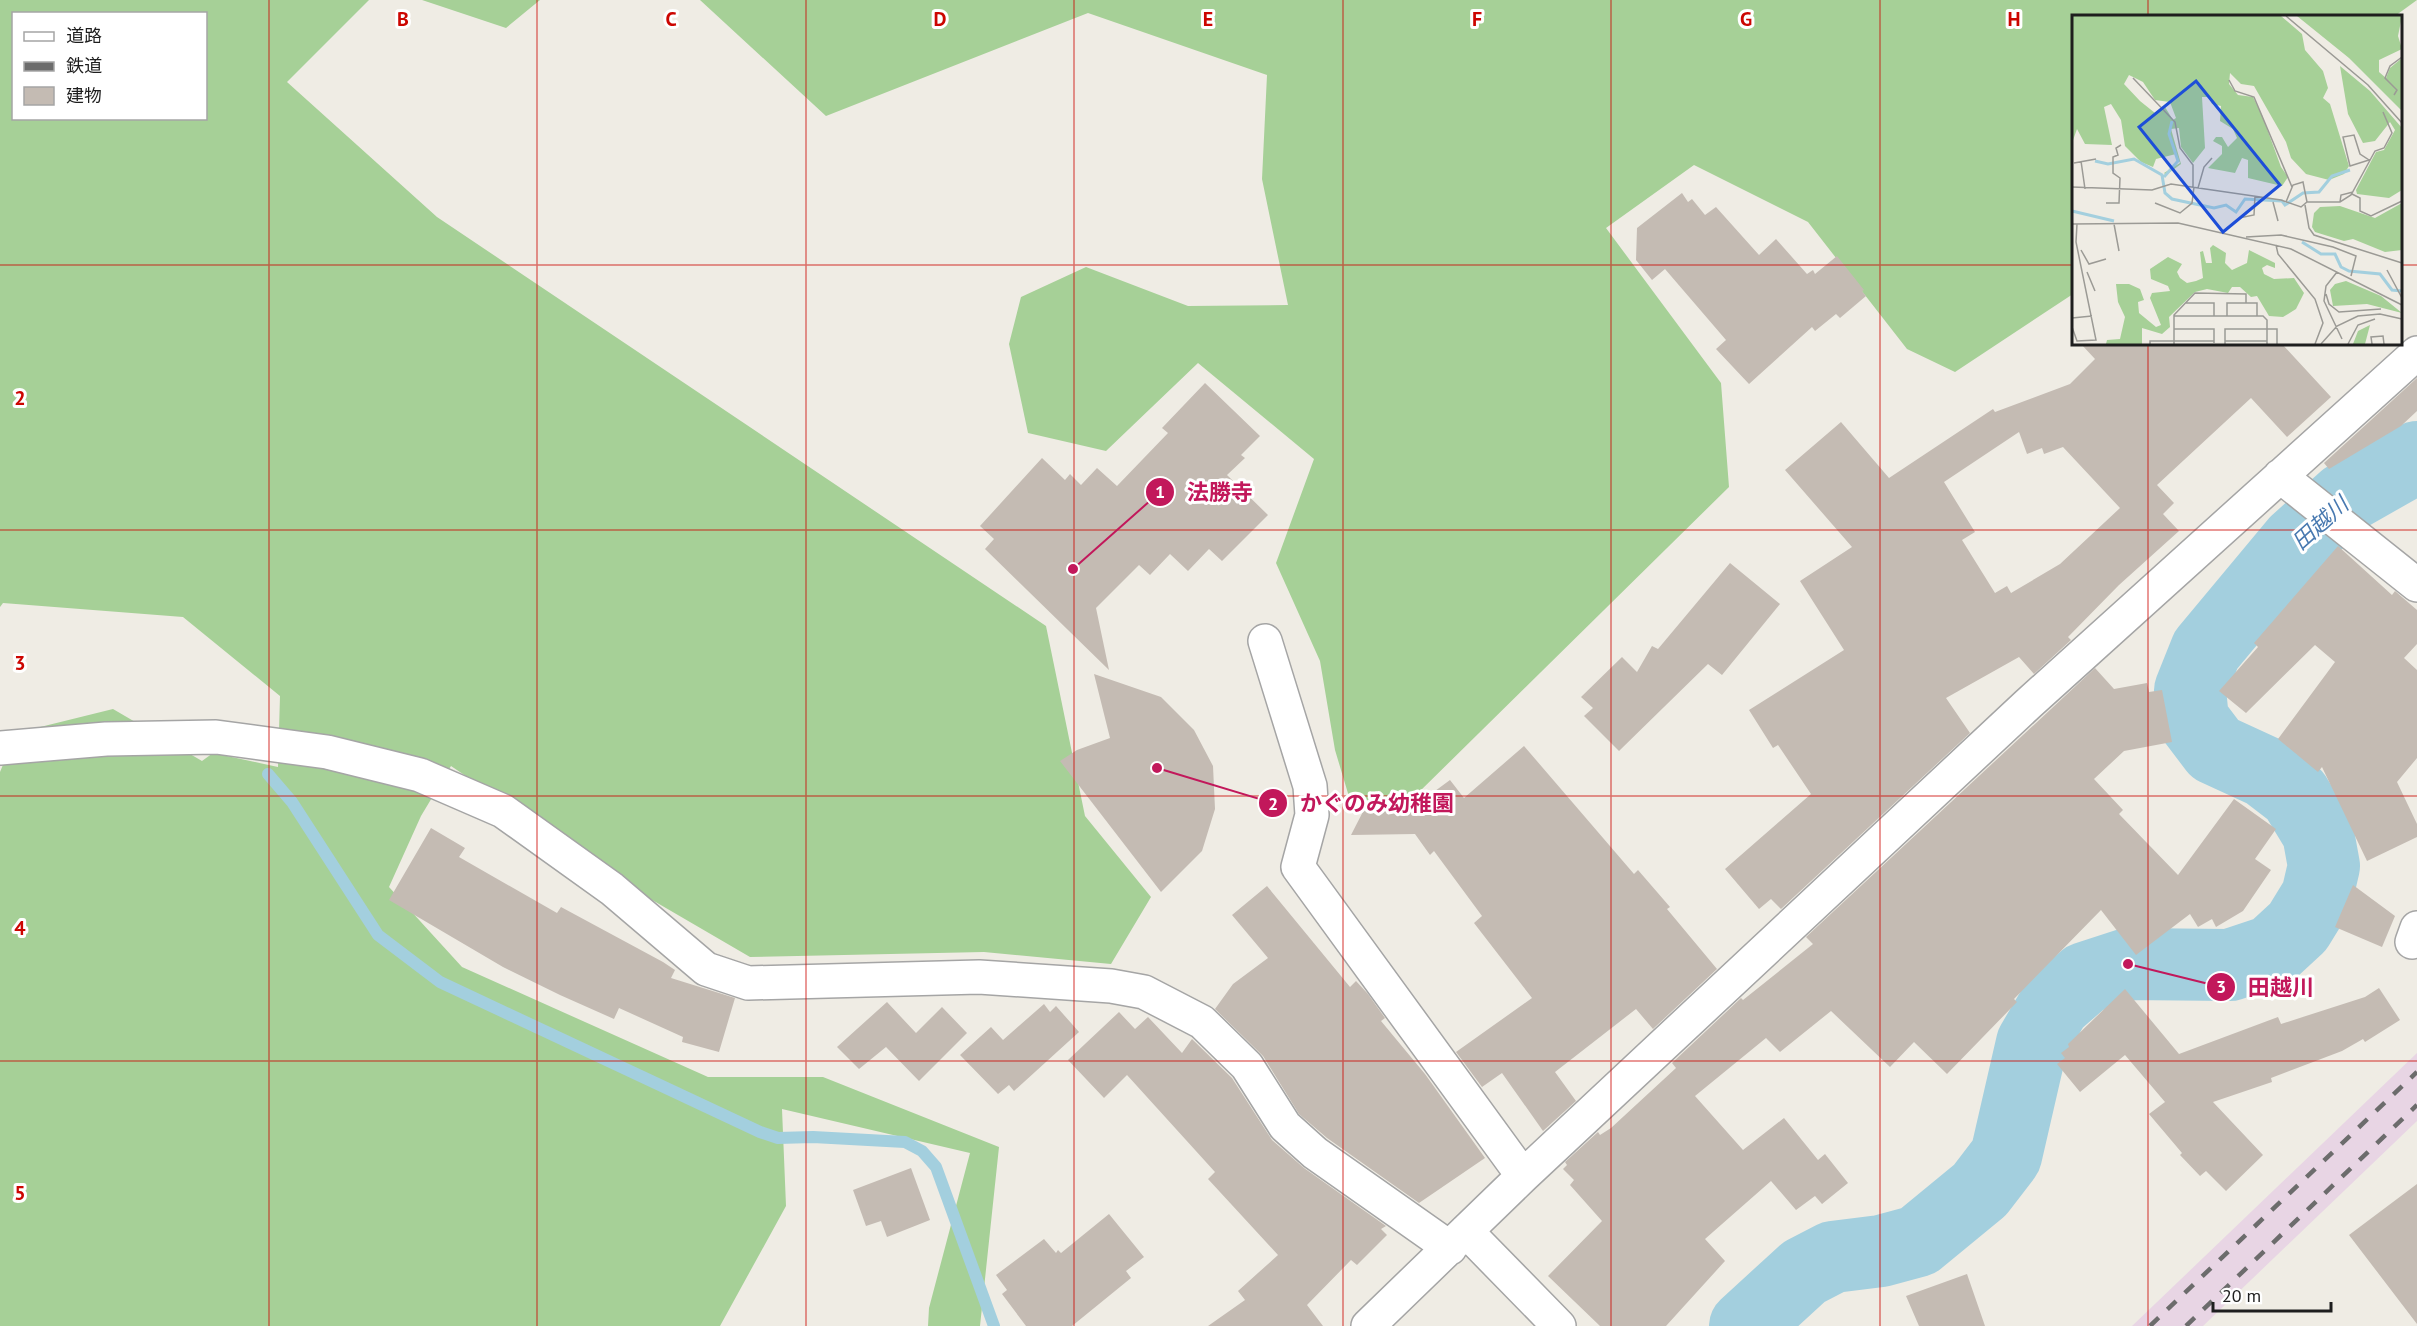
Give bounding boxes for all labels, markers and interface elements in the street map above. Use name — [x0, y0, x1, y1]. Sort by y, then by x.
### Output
text: B — [397, 6, 409, 32]
text: C — [665, 6, 677, 32]
text: D — [934, 6, 947, 32]
text: E — [1203, 6, 1213, 32]
text: F — [1472, 6, 1482, 32]
text: G — [1740, 6, 1752, 32]
text: H — [2007, 6, 2021, 32]
legend — [12, 12, 207, 120]
inset map — [2072, 15, 2402, 345]
text: 道路 — [66, 24, 102, 47]
text: 鉄道 — [66, 54, 102, 77]
text: 建物 — [66, 84, 102, 107]
text: 2 — [14, 385, 26, 411]
callout: 法勝寺 — [1145, 472, 1265, 512]
text: 法勝寺 — [1187, 478, 1253, 506]
text: 1 — [1155, 480, 1165, 503]
water label: 田越川 — [2286, 489, 2355, 555]
text: 3 — [14, 650, 26, 676]
callout: かぐのみ幼稚園 — [1258, 783, 1466, 823]
text: かぐのみ幼稚園 — [1300, 789, 1454, 817]
text: 2 — [1268, 792, 1278, 815]
text: 4 — [14, 915, 26, 941]
callout: 田越川 — [2206, 967, 2326, 1007]
text: 田越川 — [2248, 973, 2314, 1001]
text: 3 — [2216, 975, 2226, 998]
text: 5 — [14, 1180, 26, 1206]
scale bar — [2213, 1275, 2332, 1313]
text: 20 m — [2222, 1284, 2261, 1307]

